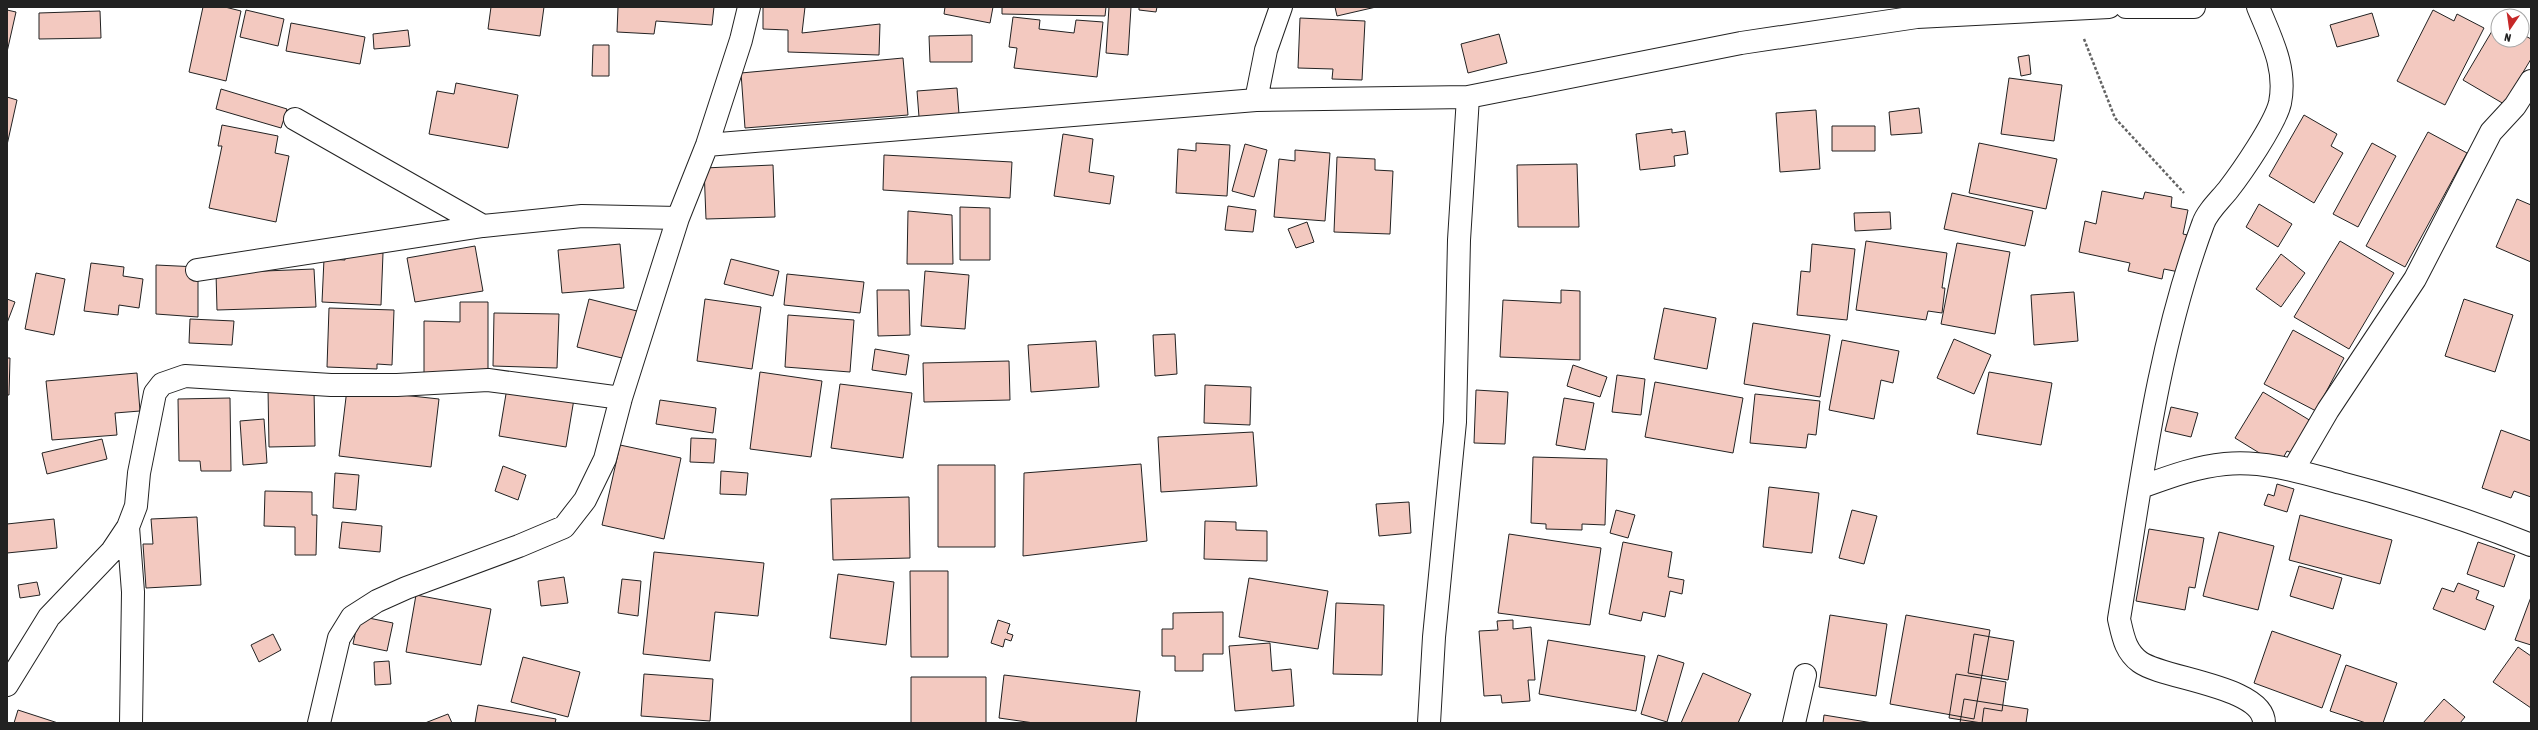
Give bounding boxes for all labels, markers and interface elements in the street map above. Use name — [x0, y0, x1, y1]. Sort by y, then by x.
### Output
north arrow — [2490, 8, 2530, 48]
text: N — [2503, 31, 2512, 44]

